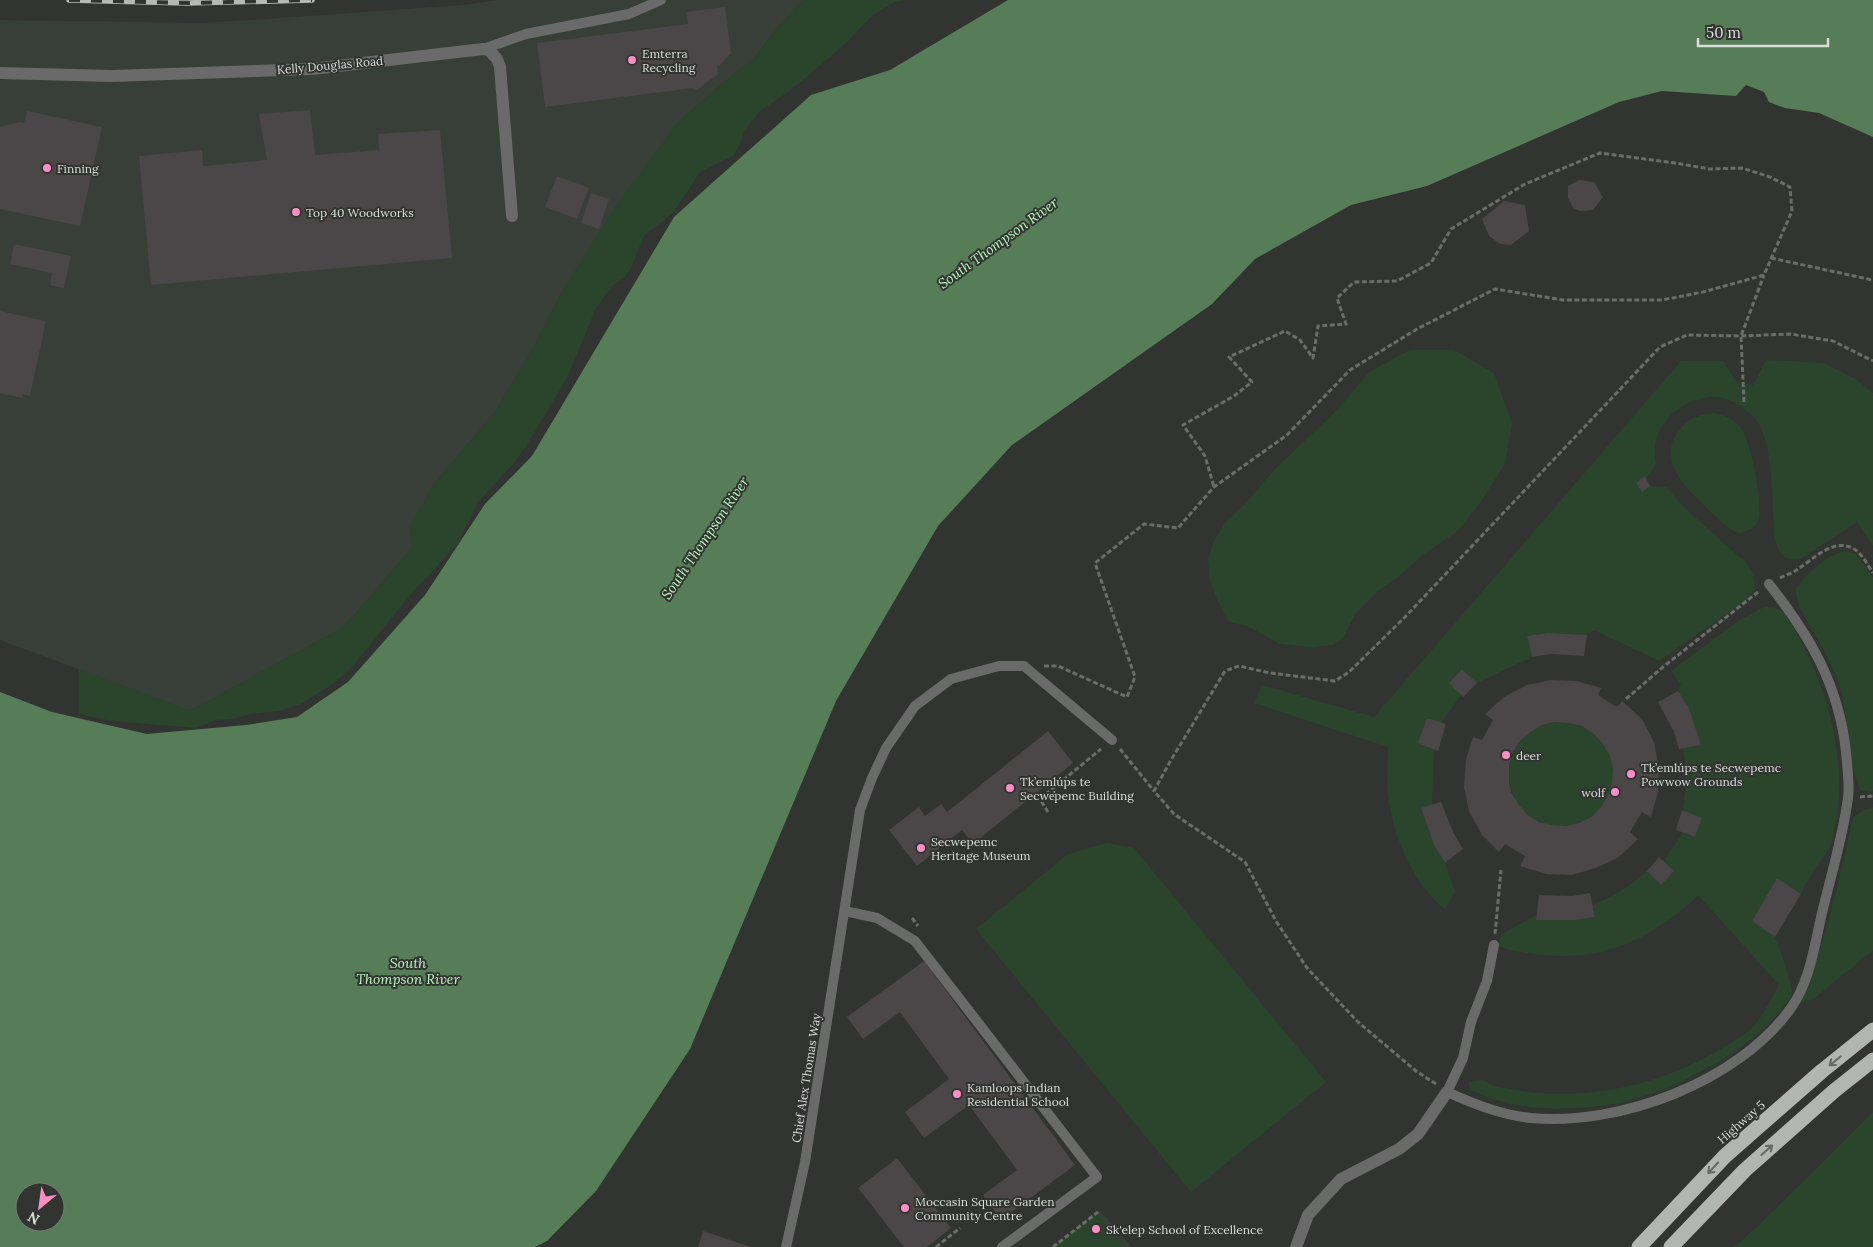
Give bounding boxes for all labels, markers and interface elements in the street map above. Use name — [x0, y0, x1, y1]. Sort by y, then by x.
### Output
scale bar — [1698, 15, 1828, 47]
text: 50 m — [1706, 23, 1741, 42]
place label: Emterra Recycling — [642, 46, 696, 75]
street label: Kelly Douglas Road — [276, 53, 384, 77]
marker: Emterra Recycling — [626, 54, 638, 66]
place label: Finning — [57, 161, 99, 176]
marker: Finning — [41, 162, 53, 174]
water label: South Thompson River — [934, 193, 1062, 293]
place label: Top 40 Woodworks — [306, 205, 414, 220]
marker: Top 40 Woodworks — [290, 206, 302, 218]
water label: South Thompson River — [657, 473, 753, 603]
place label: deer — [1516, 748, 1542, 763]
marker: deer — [1500, 749, 1512, 761]
place label: Tk’emlúps te Secwepemc Powwow Grounds — [1641, 760, 1781, 789]
marker: Tk’emlúps te Secwepemc Powwow Grounds — [1625, 768, 1637, 780]
place label: Tk’emlúps te Secwe̓pemc Building — [1020, 774, 1134, 803]
marker: Tk’emlúps te Secwe̓pemc Building — [1004, 782, 1016, 794]
place label: wolf — [1581, 785, 1606, 800]
marker: wolf — [1609, 786, 1621, 798]
place label: Secwepemc Heritage Museum — [931, 834, 1031, 863]
marker: Secwepemc Heritage Museum — [915, 842, 927, 854]
water label: South Thompson River — [356, 954, 460, 988]
street label: Chief Alex Thomas Way — [788, 1012, 824, 1144]
one-way arrow — [1829, 1055, 1842, 1066]
place label: Kamloops Indian Residential School — [967, 1080, 1069, 1109]
marker: Kamloops Indian Residential School — [951, 1088, 963, 1100]
street label: Highway 5 — [1714, 1097, 1768, 1147]
one-way arrow — [1761, 1145, 1774, 1156]
one-way arrow — [1707, 1162, 1719, 1174]
north arrow — [15, 1182, 65, 1232]
place label: Moccasin Square Garden Community Centre — [915, 1194, 1054, 1223]
marker: Moccasin Square Garden Community Centre — [899, 1202, 911, 1214]
text: N — [24, 1208, 43, 1229]
place label: Sk'elep School of Excellence — [1106, 1222, 1263, 1237]
marker: Sk'elep School of Excellence — [1090, 1223, 1102, 1235]

